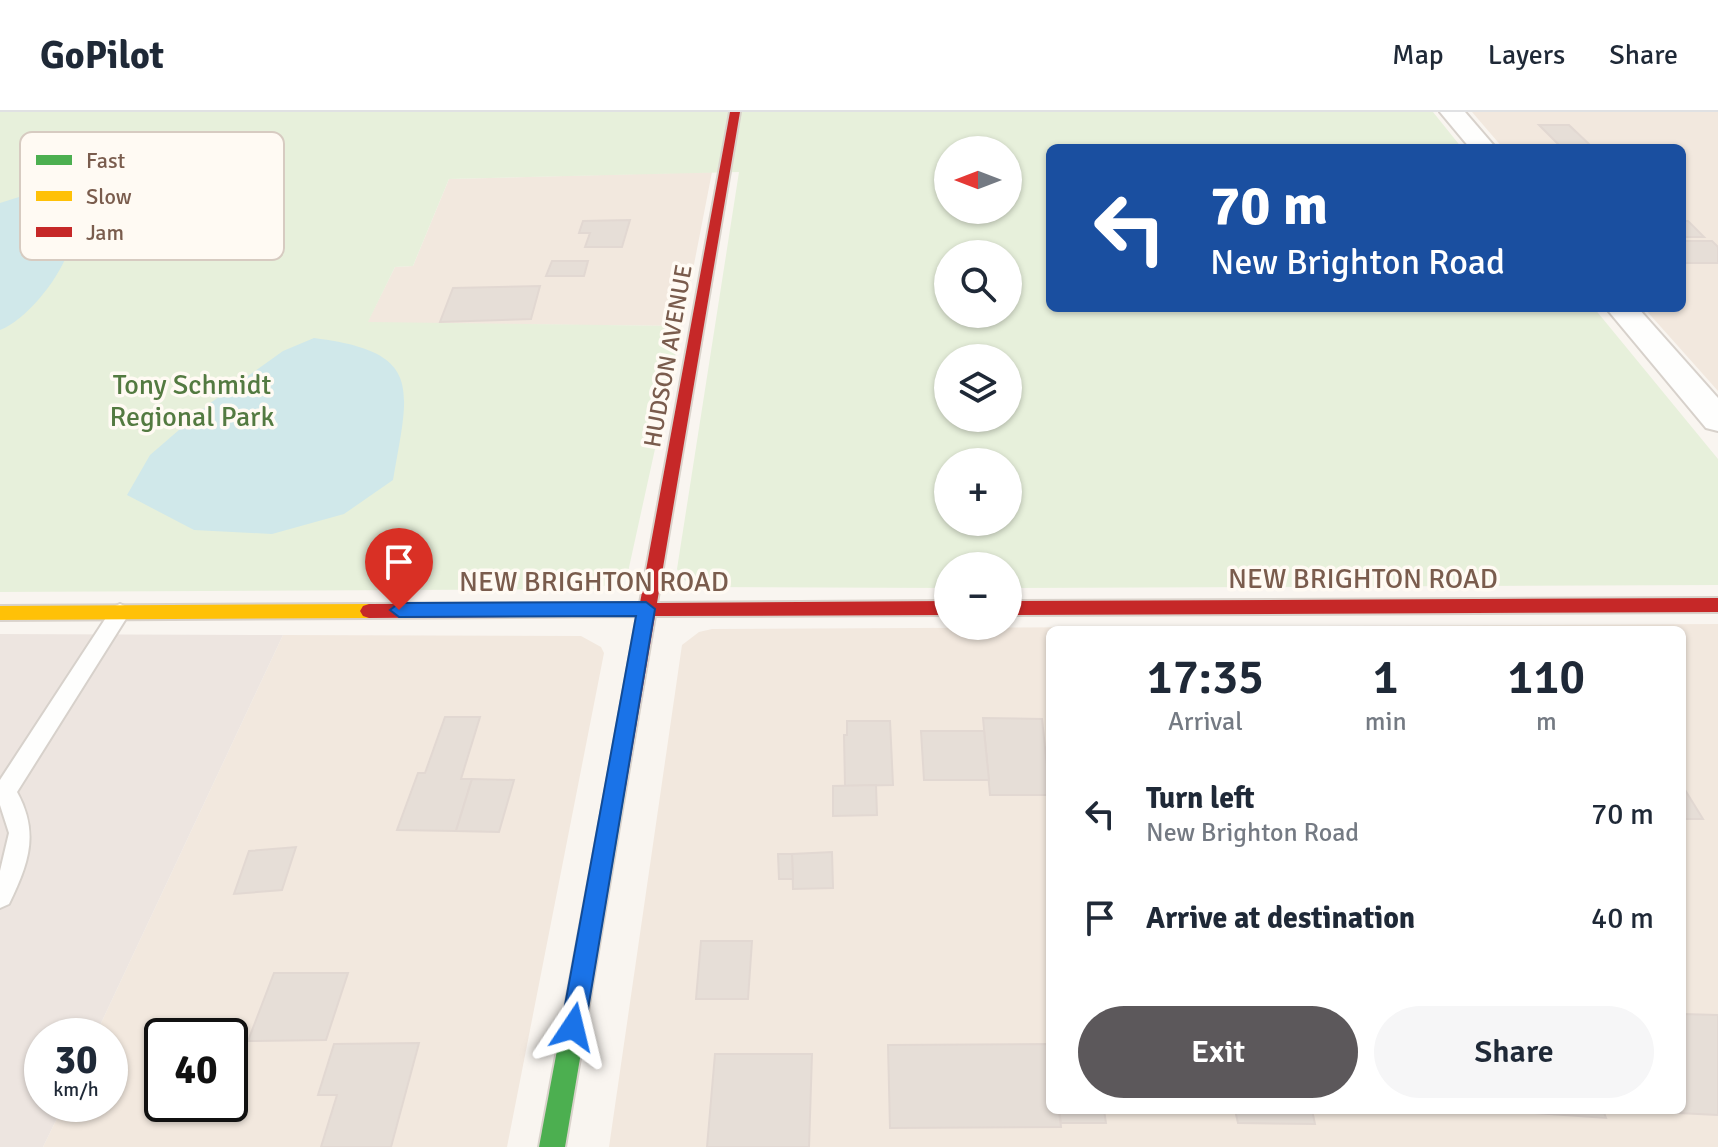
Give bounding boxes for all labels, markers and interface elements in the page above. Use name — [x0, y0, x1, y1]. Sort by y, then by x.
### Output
text: GoPilot — [40, 32, 164, 79]
text: Map — [1392, 38, 1444, 72]
text: Layers — [1488, 38, 1565, 72]
text: Share — [1609, 38, 1678, 72]
legend — [20, 132, 284, 260]
north arrow — [934, 136, 1022, 224]
map controls — [934, 136, 1022, 640]
text: Fast — [86, 147, 126, 174]
text: 70 m — [1210, 171, 1328, 240]
icon: left — [1078, 176, 1182, 280]
text: Slow — [86, 183, 132, 210]
text: Jam — [86, 219, 124, 246]
button: search — [934, 240, 1022, 328]
text: New Brighton Road — [1210, 240, 1505, 285]
street label: HUDSON AVENUE — [637, 262, 699, 450]
button: layers — [934, 344, 1022, 432]
park label: Tony Schmidt Regional Park — [110, 368, 274, 434]
button: + — [934, 448, 1022, 536]
pin — [365, 528, 433, 610]
icon: arrive — [377, 540, 421, 584]
button: − — [934, 552, 1022, 640]
street label: NEW BRIGHTON ROAD — [1228, 562, 1498, 596]
street label: NEW BRIGHTON ROAD — [459, 565, 729, 599]
text: 17:35 — [1147, 648, 1264, 707]
text: 1 — [1373, 648, 1399, 707]
text: 110 — [1507, 648, 1585, 707]
text: Arrival — [1168, 706, 1243, 738]
text: min — [1365, 706, 1407, 738]
text: m — [1536, 706, 1557, 738]
text: Turn left — [1146, 780, 1255, 817]
icon: left — [1078, 792, 1122, 836]
text: 70 m — [1591, 796, 1654, 833]
text: New Brighton Road — [1146, 817, 1359, 849]
icon: arrive — [1078, 896, 1122, 940]
text: Arrive at destination — [1146, 900, 1415, 937]
text: 40 m — [1591, 900, 1654, 937]
position arrow — [531, 985, 615, 1069]
button: Exit — [1078, 1006, 1358, 1098]
button: Share — [1374, 1006, 1654, 1098]
speed limit sign: 40 — [144, 1018, 248, 1122]
text: 30 — [54, 1035, 98, 1085]
text: km/h — [53, 1077, 99, 1102]

